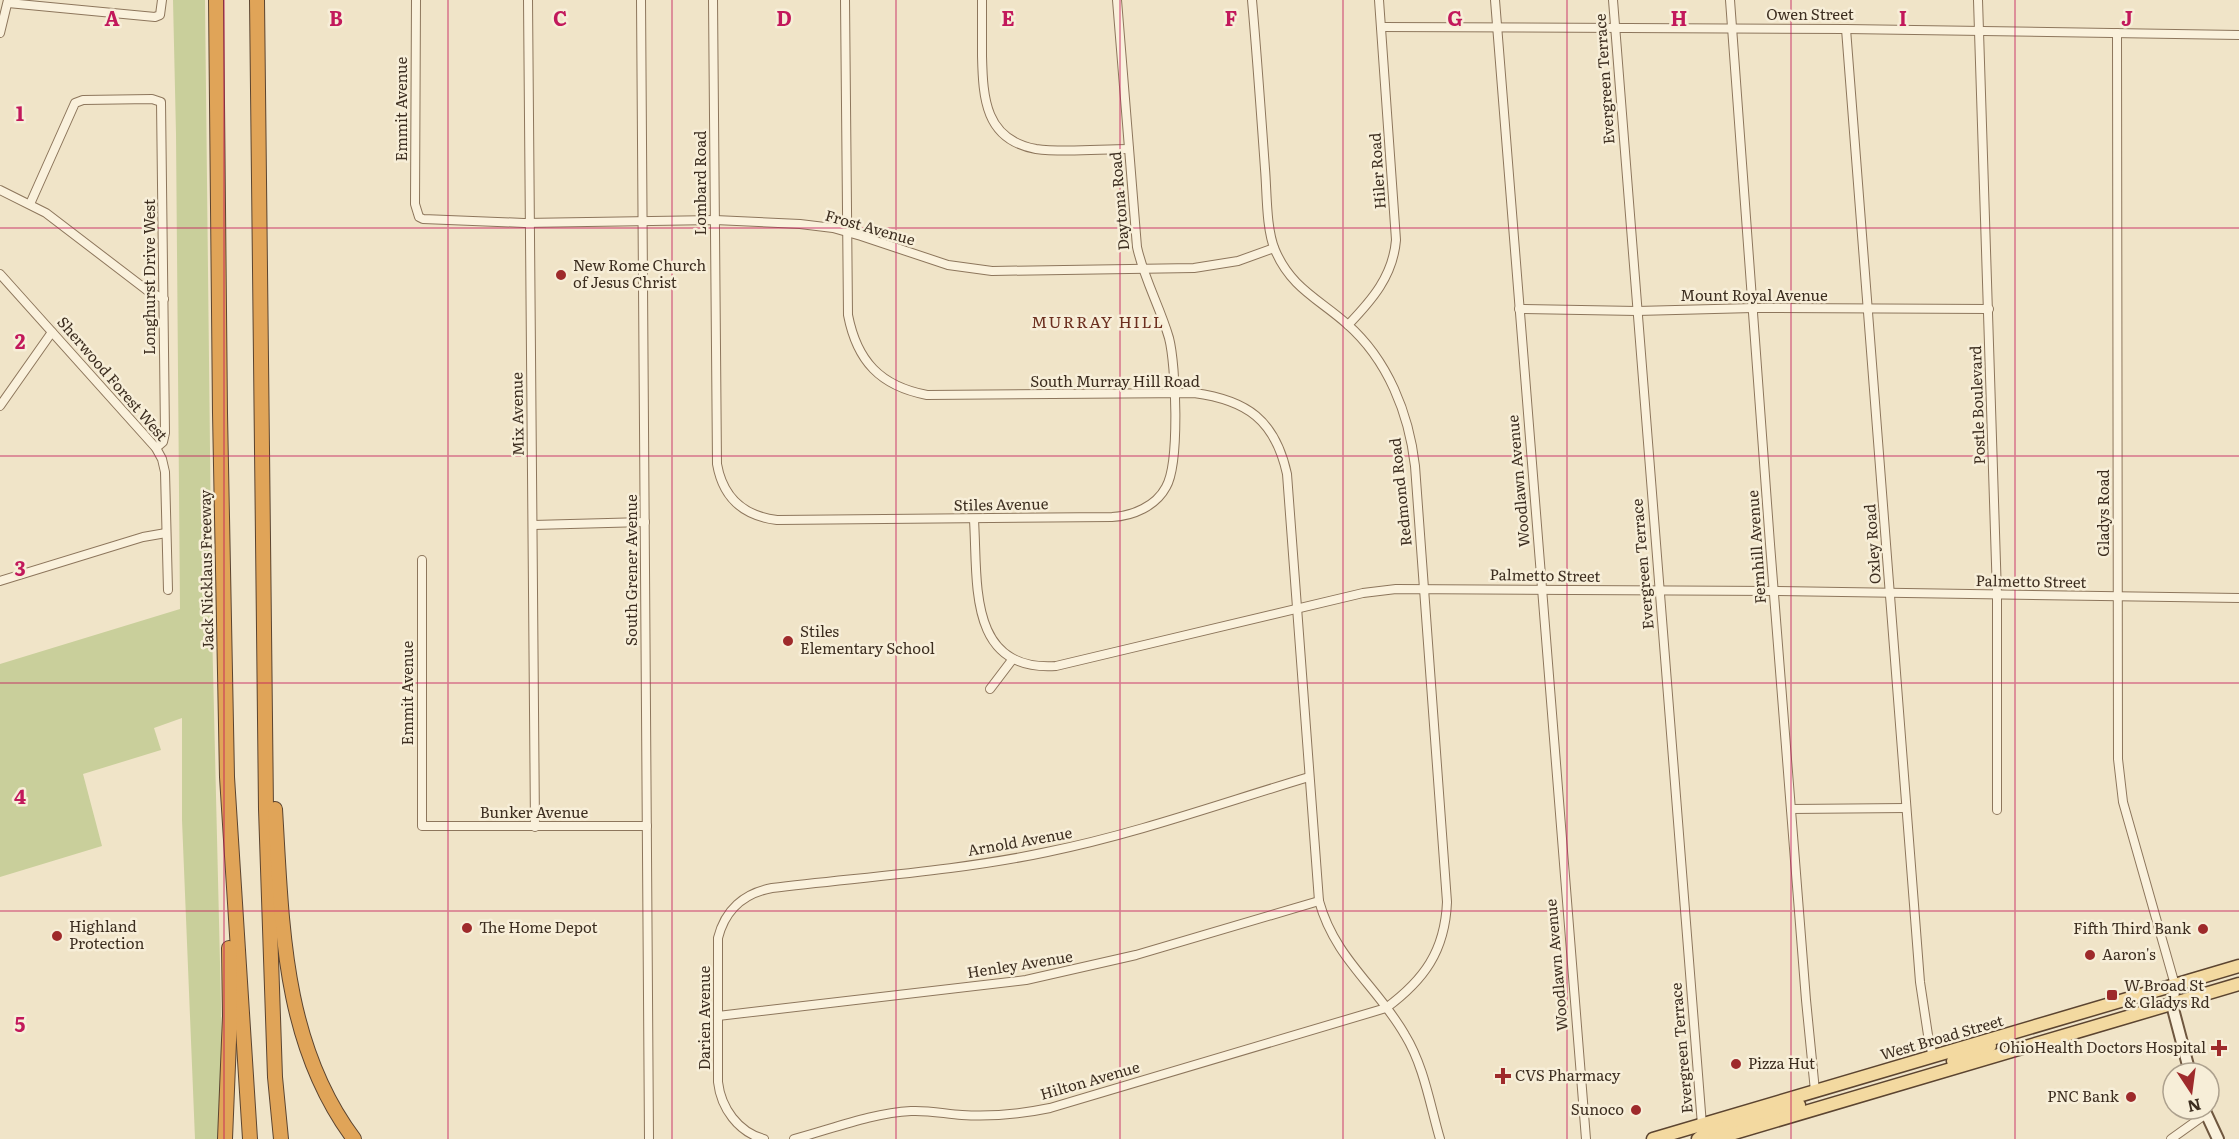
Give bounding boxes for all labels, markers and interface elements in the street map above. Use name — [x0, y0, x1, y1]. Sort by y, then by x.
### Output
text: A — [104, 2, 120, 32]
text: B — [329, 2, 343, 32]
text: C — [553, 2, 567, 32]
text: D — [776, 2, 792, 32]
text: E — [1001, 2, 1015, 32]
text: F — [1225, 2, 1238, 32]
text: G — [1447, 2, 1463, 32]
text: H — [1671, 2, 1687, 32]
street label: Owen Street — [1766, 2, 1854, 25]
text: I — [1899, 2, 1907, 32]
text: J — [2121, 2, 2133, 32]
street label: Evergreen Terrace — [1587, 13, 1620, 145]
street label: Emmit Avenue — [389, 56, 412, 161]
text: 1 — [16, 97, 24, 127]
street label: Lombard Road — [688, 131, 711, 235]
street label: Hiler Road — [1362, 132, 1391, 210]
street label: Daytona Road — [1103, 151, 1134, 252]
street label: Longhurst Drive West — [137, 199, 160, 355]
street label: Frost Avenue — [823, 203, 918, 250]
place label: New Rome Church of Jesus Christ — [573, 253, 706, 293]
marker: New Rome Church of Jesus Christ — [554, 268, 568, 282]
street label: Mount Royal Avenue — [1680, 283, 1828, 306]
district label: MURRAY HILL — [1031, 309, 1165, 333]
street label: Sherwood Forest West — [52, 311, 174, 445]
text: 2 — [15, 325, 26, 355]
street label: Postle Boulevard — [1963, 345, 1990, 465]
street label: South Murray Hill Road — [1030, 369, 1200, 392]
street label: Mix Avenue — [504, 372, 529, 456]
street label: Woodlawn Avenue — [1500, 414, 1535, 548]
street label: Redmond Road — [1382, 437, 1417, 547]
street label: Gladys Road — [2091, 469, 2114, 557]
street label: Jack Nicklaus Freeway — [193, 489, 218, 651]
street label: Fernhill Avenue — [1740, 489, 1771, 605]
street label: Stiles Avenue — [953, 491, 1049, 516]
street label: South Grener Avenue — [619, 494, 642, 646]
street label: Evergreen Terrace — [1624, 498, 1659, 630]
street label: Oxley Road — [1857, 503, 1886, 585]
text: 3 — [14, 552, 26, 582]
street label: Palmetto Street — [1489, 562, 1601, 587]
street label: Palmetto Street — [1975, 568, 2087, 593]
place label: Stiles Elementary School — [800, 619, 935, 659]
marker: Stiles Elementary School — [781, 634, 795, 648]
street label: Emmit Avenue — [395, 640, 418, 745]
text: 4 — [14, 780, 26, 810]
street label: Bunker Avenue — [480, 800, 589, 823]
street label: Arnold Avenue — [966, 820, 1074, 861]
street label: Woodlawn Avenue — [1538, 898, 1573, 1032]
place label: Highland Protection — [69, 914, 144, 954]
place label: The Home Depot — [479, 915, 598, 938]
place label: Fifth Third Bank — [2073, 916, 2192, 939]
marker: The Home Depot — [460, 921, 474, 935]
marker: Fifth Third Bank — [2196, 922, 2210, 936]
marker: Highland Protection — [50, 929, 64, 943]
place label: Aaron's — [2102, 942, 2156, 965]
street label: Henley Avenue — [965, 944, 1074, 983]
marker: Aaron's — [2083, 948, 2097, 962]
street label: Darien Avenue — [692, 965, 715, 1070]
place label: W Broad St & Gladys Rd — [2124, 973, 2210, 1013]
street label: Evergreen Terrace — [1663, 982, 1698, 1114]
marker: W Broad St & Gladys Rd — [2105, 988, 2119, 1002]
text: 5 — [15, 1008, 26, 1038]
street label: West Broad Street — [1877, 1008, 2006, 1065]
place label: OhioHealth Doctors Hospital — [1999, 1035, 2206, 1058]
marker: OhioHealth Doctors Hospital — [2210, 1039, 2228, 1057]
place label: Pizza Hut — [1748, 1051, 1815, 1074]
street label: Hilton Avenue — [1037, 1054, 1142, 1105]
marker: Pizza Hut — [1729, 1057, 1743, 1071]
north arrow — [2161, 1061, 2221, 1121]
place label: CVS Pharmacy — [1515, 1063, 1621, 1086]
marker: CVS Pharmacy — [1496, 1069, 1510, 1083]
place label: PNC Bank — [2047, 1084, 2120, 1107]
marker: PNC Bank — [2124, 1090, 2138, 1104]
text: N — [2185, 1093, 2204, 1120]
place label: Sunoco — [1571, 1097, 1624, 1120]
marker: Sunoco — [1629, 1103, 1643, 1117]

